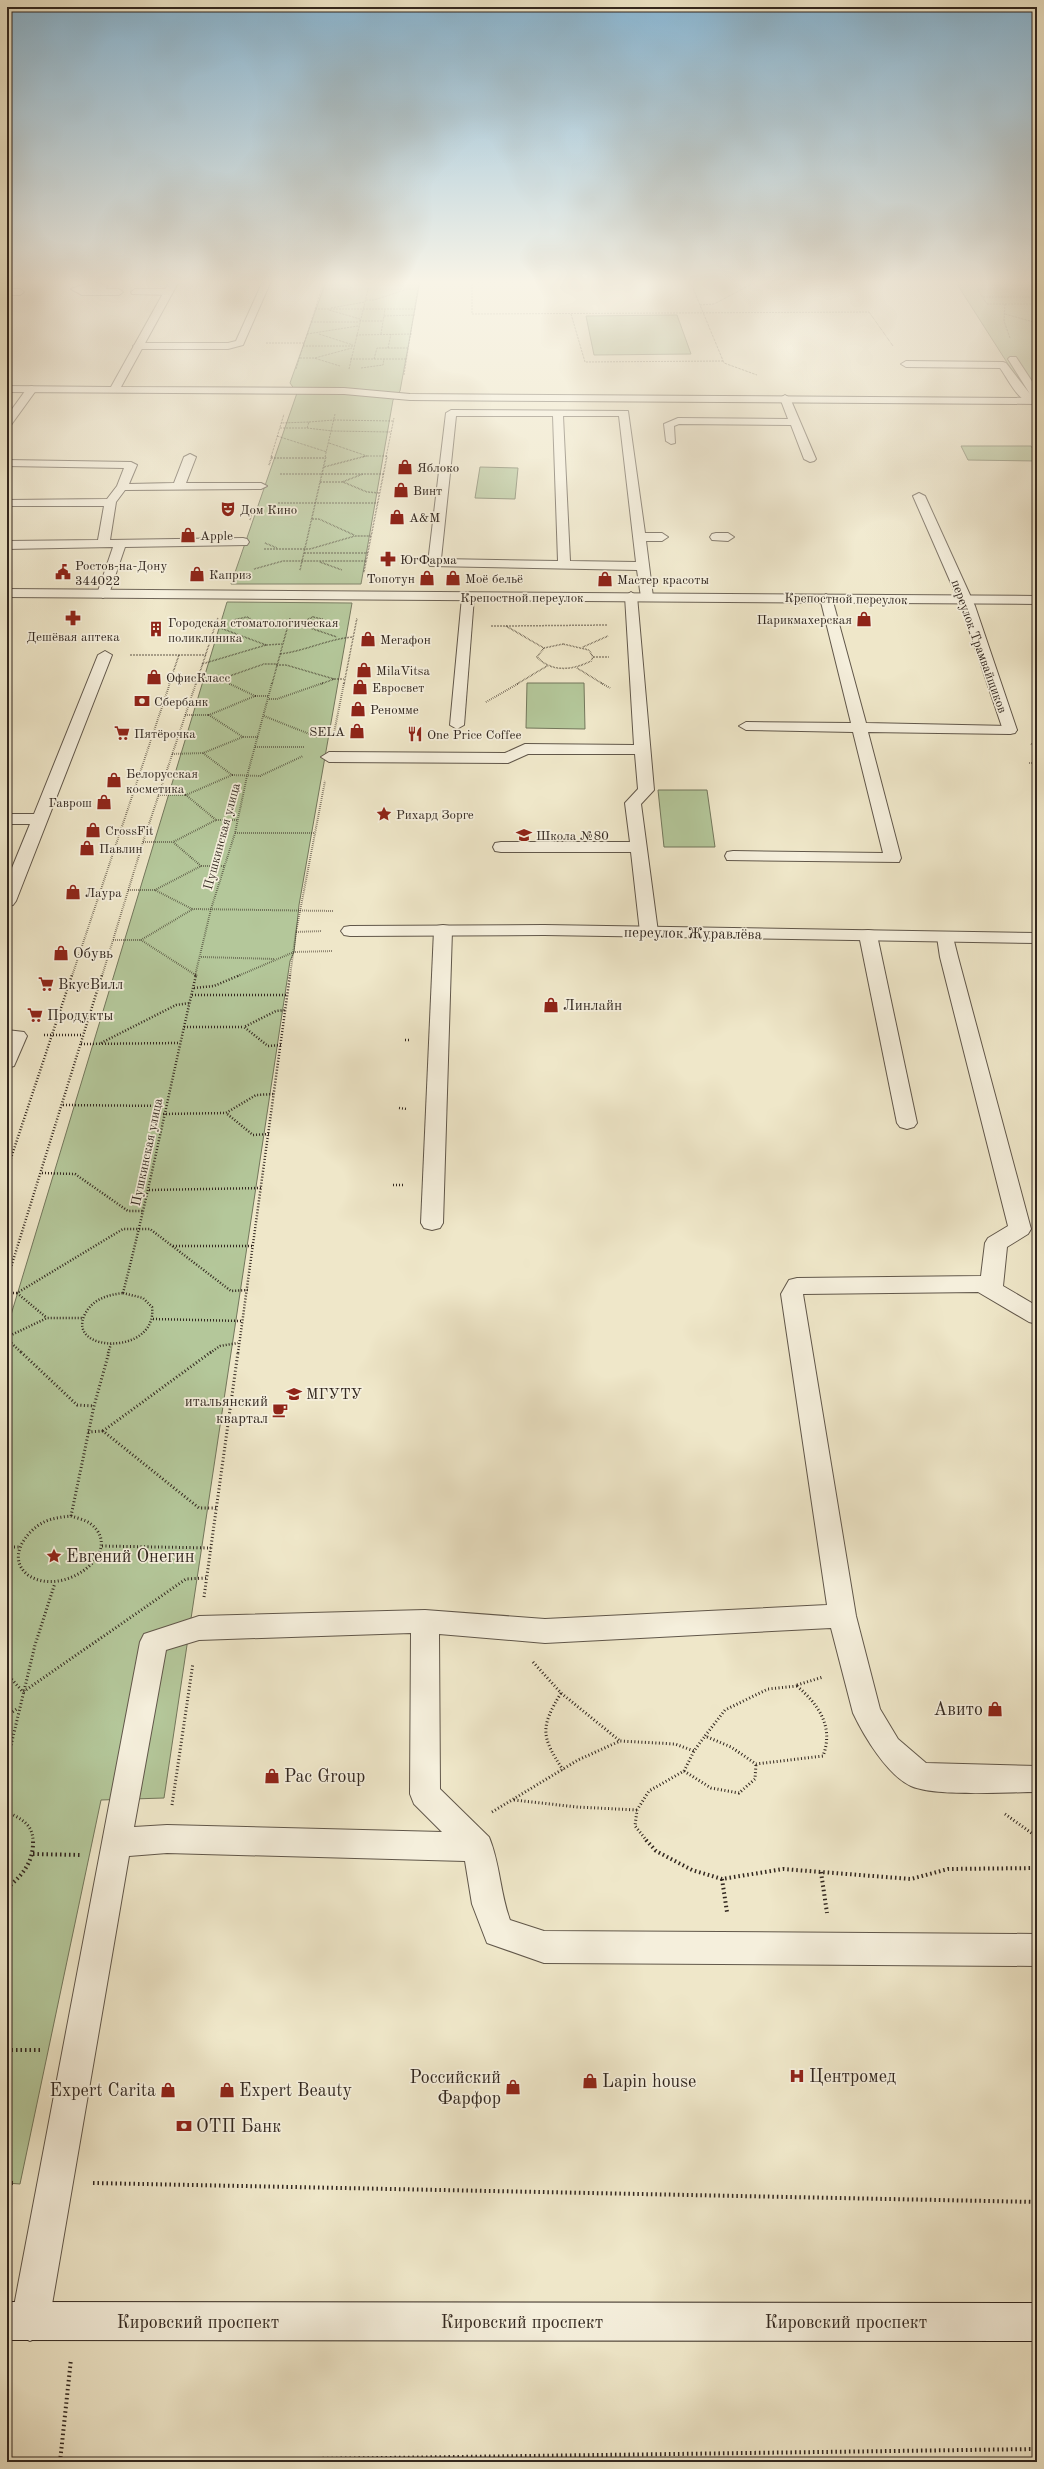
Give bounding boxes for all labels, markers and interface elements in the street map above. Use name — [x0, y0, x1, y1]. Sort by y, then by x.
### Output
shop icon: Яблоко — [396, 458, 414, 476]
place label: Яблоко — [417, 462, 459, 475]
shop icon: Винт — [392, 481, 410, 499]
place label: Винт — [413, 485, 442, 498]
theatre icon: Дом Кино — [219, 500, 237, 518]
place label: Дом Кино — [240, 504, 297, 517]
shop icon: A&M — [388, 508, 406, 526]
place label: A&M — [409, 512, 440, 525]
shop icon: Apple — [179, 526, 197, 544]
place label: Apple — [200, 530, 233, 543]
pharmacy icon: ЮгФарма — [379, 550, 397, 568]
place label: ЮгФарма — [400, 554, 457, 567]
place label: Ростов-на-Дону 344022 — [75, 560, 167, 588]
public building icon: Ростов-на-Дону 344022 — [54, 563, 72, 581]
shop icon: Каприз — [188, 565, 206, 583]
place label: Каприз — [209, 569, 252, 582]
shop icon: Топотун — [418, 569, 436, 587]
shop icon: Моё бельё — [444, 569, 462, 587]
shop icon: Мастер красоты — [596, 570, 614, 588]
place label: Топотун — [366, 573, 415, 586]
place label: Моё бельё — [465, 573, 523, 586]
place label: Мастер красоты — [617, 574, 709, 587]
street label: переулок Трамвайщиков — [948, 578, 1009, 715]
street label: Крепостной переулок — [460, 592, 584, 605]
street label: Крепостной переулок — [784, 592, 908, 607]
pharmacy icon: Дешёвая аптека — [64, 609, 82, 627]
shop icon: Парикмахерская — [855, 610, 873, 628]
place label: Парикмахерская — [757, 614, 852, 627]
place label: Городская стоматологическая поликлиника — [168, 617, 339, 645]
building icon: Городская стоматологическая поликлиника — [147, 620, 165, 638]
shop icon: Мегафон — [359, 630, 377, 648]
place label: Дешёвая аптека — [26, 631, 120, 644]
place label: Мегафон — [380, 634, 431, 647]
shop icon: MilaVitsa — [355, 661, 373, 679]
place label: MilaVitsa — [376, 665, 431, 678]
shop icon: ОфисКласс — [145, 668, 163, 686]
place label: ОфисКласс — [166, 672, 231, 685]
shop icon: Евросвет — [351, 678, 369, 696]
place label: Евросвет — [372, 682, 424, 695]
bank icon: Сбербанк — [133, 692, 151, 710]
place label: Сбербанк — [154, 696, 209, 709]
shop icon: Реномме — [349, 700, 367, 718]
place label: Реномме — [370, 704, 419, 717]
shop icon: SELA — [348, 722, 366, 740]
supermarket icon: Пятёрочка — [113, 724, 131, 742]
restaurant icon: One Price Coffee — [406, 725, 424, 743]
place label: SELA — [309, 726, 345, 739]
place label: Пятёрочка — [134, 728, 196, 741]
place label: One Price Coffee — [427, 729, 521, 742]
place label: Белорусская косметика — [126, 768, 198, 796]
shop icon: Белорусская косметика — [105, 771, 123, 789]
street label: Пушкинская улица — [202, 781, 243, 891]
shop icon: Гаврош — [95, 793, 113, 811]
place label: Гаврош — [49, 797, 92, 810]
place icon: Рихард Зорге — [375, 805, 393, 823]
place label: Рихард Зорге — [396, 809, 474, 822]
shop icon: CrossFit — [84, 821, 102, 839]
place label: CrossFit — [105, 825, 154, 838]
school or university icon: Школа №80 — [515, 826, 533, 844]
place label: Школа №80 — [536, 830, 609, 843]
shop icon: Павлин — [78, 839, 96, 857]
place label: Павлин — [99, 843, 143, 856]
shop icon: Лаура — [64, 883, 82, 901]
place label: Лаура — [85, 887, 122, 900]
street label: переулок Журавлёва — [624, 926, 763, 943]
shop icon: Обувь — [52, 944, 70, 962]
place label: Обувь — [73, 947, 113, 962]
supermarket icon: ВкусВилл — [37, 975, 55, 993]
place label: ВкусВилл — [58, 978, 123, 993]
shop icon: Линлайн — [542, 996, 560, 1014]
place label: Линлайн — [563, 999, 622, 1014]
supermarket icon: Продукты — [26, 1006, 44, 1024]
place label: Продукты — [47, 1009, 114, 1024]
street label: Пушкинская улица — [130, 1097, 165, 1207]
school or university icon: МГУТУ — [285, 1385, 303, 1403]
place label: МГУТУ — [306, 1388, 363, 1403]
place label: итальянский квартал — [185, 1395, 268, 1427]
cafe icon: итальянский квартал — [271, 1401, 289, 1419]
place icon: Евгений Онегин — [45, 1547, 63, 1565]
place label: Евгений Онегин — [66, 1548, 195, 1566]
shop icon: Авито — [986, 1700, 1004, 1718]
place label: Авито — [934, 1701, 983, 1719]
shop icon: Pac Group — [263, 1767, 281, 1785]
place label: Pac Group — [284, 1768, 365, 1786]
hospital icon: Центромед — [788, 2067, 806, 2085]
place label: Центромед — [809, 2068, 896, 2086]
place label: Российский Фарфор — [410, 2069, 501, 2109]
shop icon: Lapin house — [581, 2072, 599, 2090]
place label: Lapin house — [602, 2073, 696, 2091]
shop icon: Российский Фарфор — [504, 2078, 522, 2096]
shop icon: Expert Carita — [159, 2081, 177, 2099]
shop icon: Expert Beauty — [218, 2081, 236, 2099]
place label: Expert Carita — [50, 2082, 156, 2100]
place label: Expert Beauty — [239, 2082, 353, 2100]
bank icon: ОТП Банк — [175, 2117, 193, 2135]
place label: ОТП Банк — [196, 2118, 281, 2136]
street label: Кировский проспект — [117, 2314, 279, 2332]
street label: Кировский проспект — [441, 2314, 603, 2332]
street label: Кировский проспект — [765, 2314, 927, 2332]

